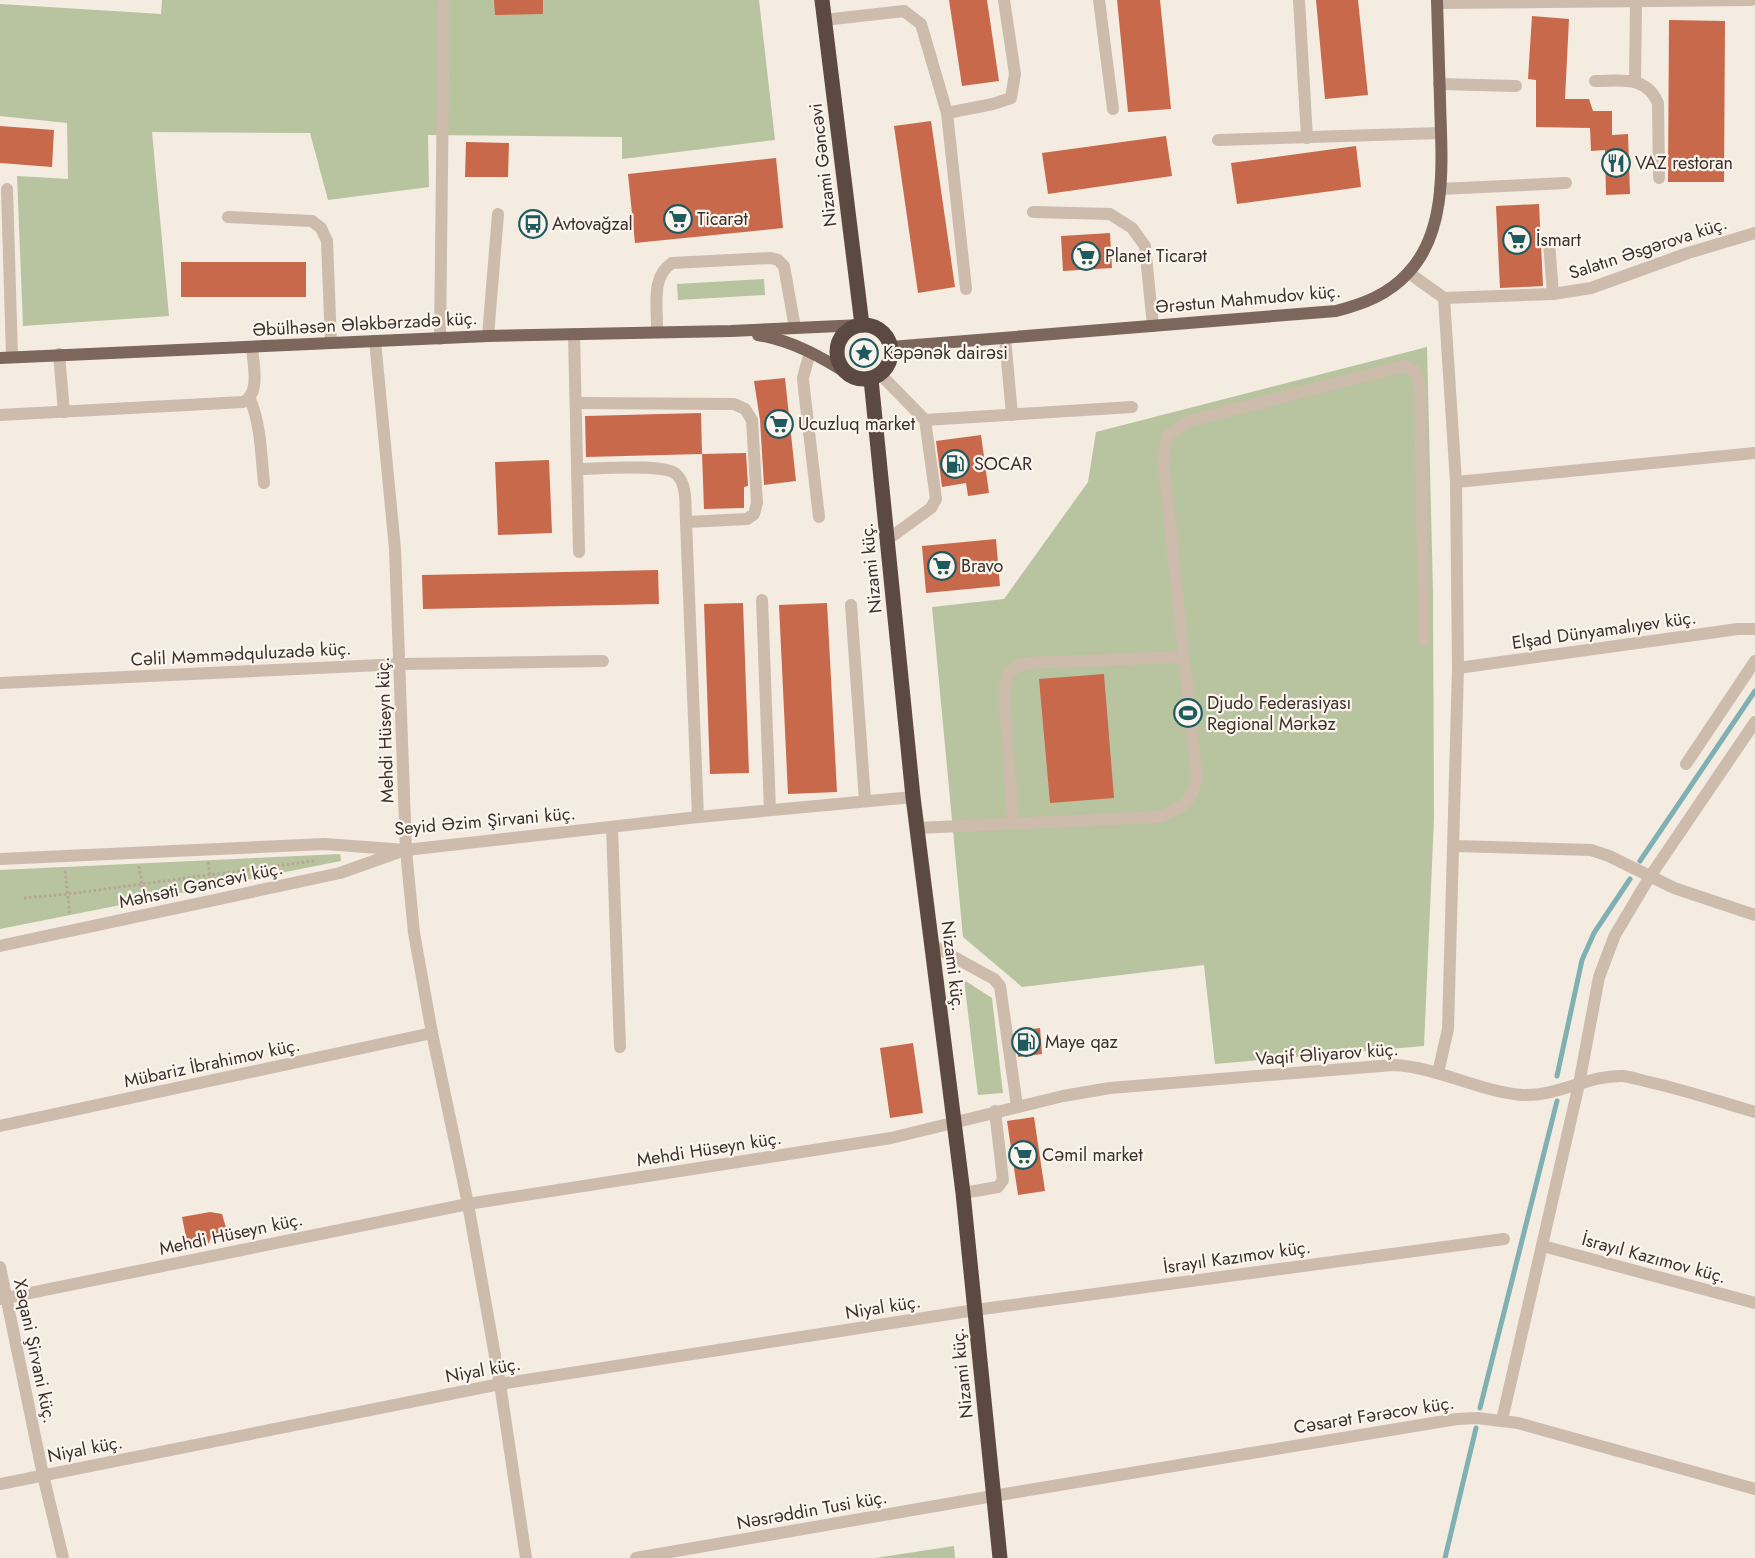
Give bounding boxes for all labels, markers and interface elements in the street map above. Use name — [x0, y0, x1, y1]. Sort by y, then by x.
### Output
street label: Nizami Gəncəvi — [803, 102, 843, 228]
restaurant icon: VAZ restoran — [1601, 148, 1631, 178]
place label: VAZ restoran — [1635, 150, 1733, 176]
supermarket icon: Ticarət — [663, 204, 693, 234]
place label: Ticarət — [697, 206, 748, 232]
bus stop icon: Avtovağzal — [518, 209, 548, 239]
street label: Salatın Əsgərova küç. — [1565, 210, 1731, 286]
place label: Avtovağzal — [552, 211, 633, 237]
supermarket icon: İsmart — [1502, 225, 1532, 255]
place label: İsmart — [1536, 227, 1582, 253]
supermarket icon: Planet Ticarət — [1071, 241, 1101, 271]
place label: Planet Ticarət — [1105, 243, 1208, 269]
street label: Ərəstun Mahmudov küç. — [1154, 278, 1342, 320]
street label: Əbülhəsən Ələkbərzadə küç. — [252, 305, 478, 343]
place icon: Kəpənək dairəsi — [849, 338, 879, 368]
place label: Kəpənək dairəsi — [883, 340, 1008, 366]
supermarket icon: Ucuzluq market — [764, 409, 794, 439]
place label: Ucuzluq market — [798, 411, 916, 437]
fuel station icon: SOCAR — [940, 449, 970, 479]
place label: SOCAR — [974, 451, 1032, 477]
street label: Nizami küç. — [853, 521, 889, 615]
supermarket icon: Bravo — [927, 551, 957, 581]
place label: Bravo — [961, 553, 1003, 579]
street label: Elşad Dünyamalıyev küç. — [1510, 604, 1698, 656]
street label: Cəlil Məmmədquluzadə küç. — [130, 635, 352, 673]
street label: Mehdi Hüseyn küç. — [369, 656, 401, 804]
place label: Djudo Federasiyası Regional Mərkəz — [1207, 690, 1351, 737]
sports icon: Djudo Federasiyası Regional Mərkəz — [1173, 698, 1203, 728]
street label: Seyid Əzim Şirvani küç. — [393, 800, 577, 842]
street label: Məhsəti Gəncəvi küç. — [117, 855, 285, 915]
street label: Nizami küç. — [935, 919, 971, 1013]
fuel station icon: Maye qaz — [1011, 1027, 1041, 1057]
place label: Maye qaz — [1045, 1029, 1118, 1055]
street label: Mübariz İbrahimov küç. — [122, 1032, 302, 1094]
street label: Vaqif Əliyarov küç. — [1255, 1036, 1399, 1072]
street label: Mehdi Hüseyn küç. — [635, 1125, 783, 1173]
supermarket icon: Cəmil market — [1008, 1140, 1038, 1170]
place label: Cəmil market — [1042, 1142, 1143, 1168]
street label: Mehdi Hüseyn küç. — [157, 1206, 305, 1262]
street label: İsrayıl Kazımov küç. — [1579, 1226, 1729, 1290]
street label: İsrayıl Kazımov küç. — [1162, 1234, 1312, 1280]
street label: Xəqani Şirvani küç. — [7, 1276, 63, 1426]
street label: Niyal küç. — [843, 1288, 923, 1326]
street label: Nizami küç. — [944, 1326, 980, 1420]
street label: Niyal küç. — [443, 1351, 523, 1389]
street label: Cəsarət Fərəcov küç. — [1292, 1389, 1456, 1441]
street label: Niyal küç. — [45, 1429, 125, 1469]
street label: Nəsrəddin Tusi küç. — [735, 1484, 889, 1536]

